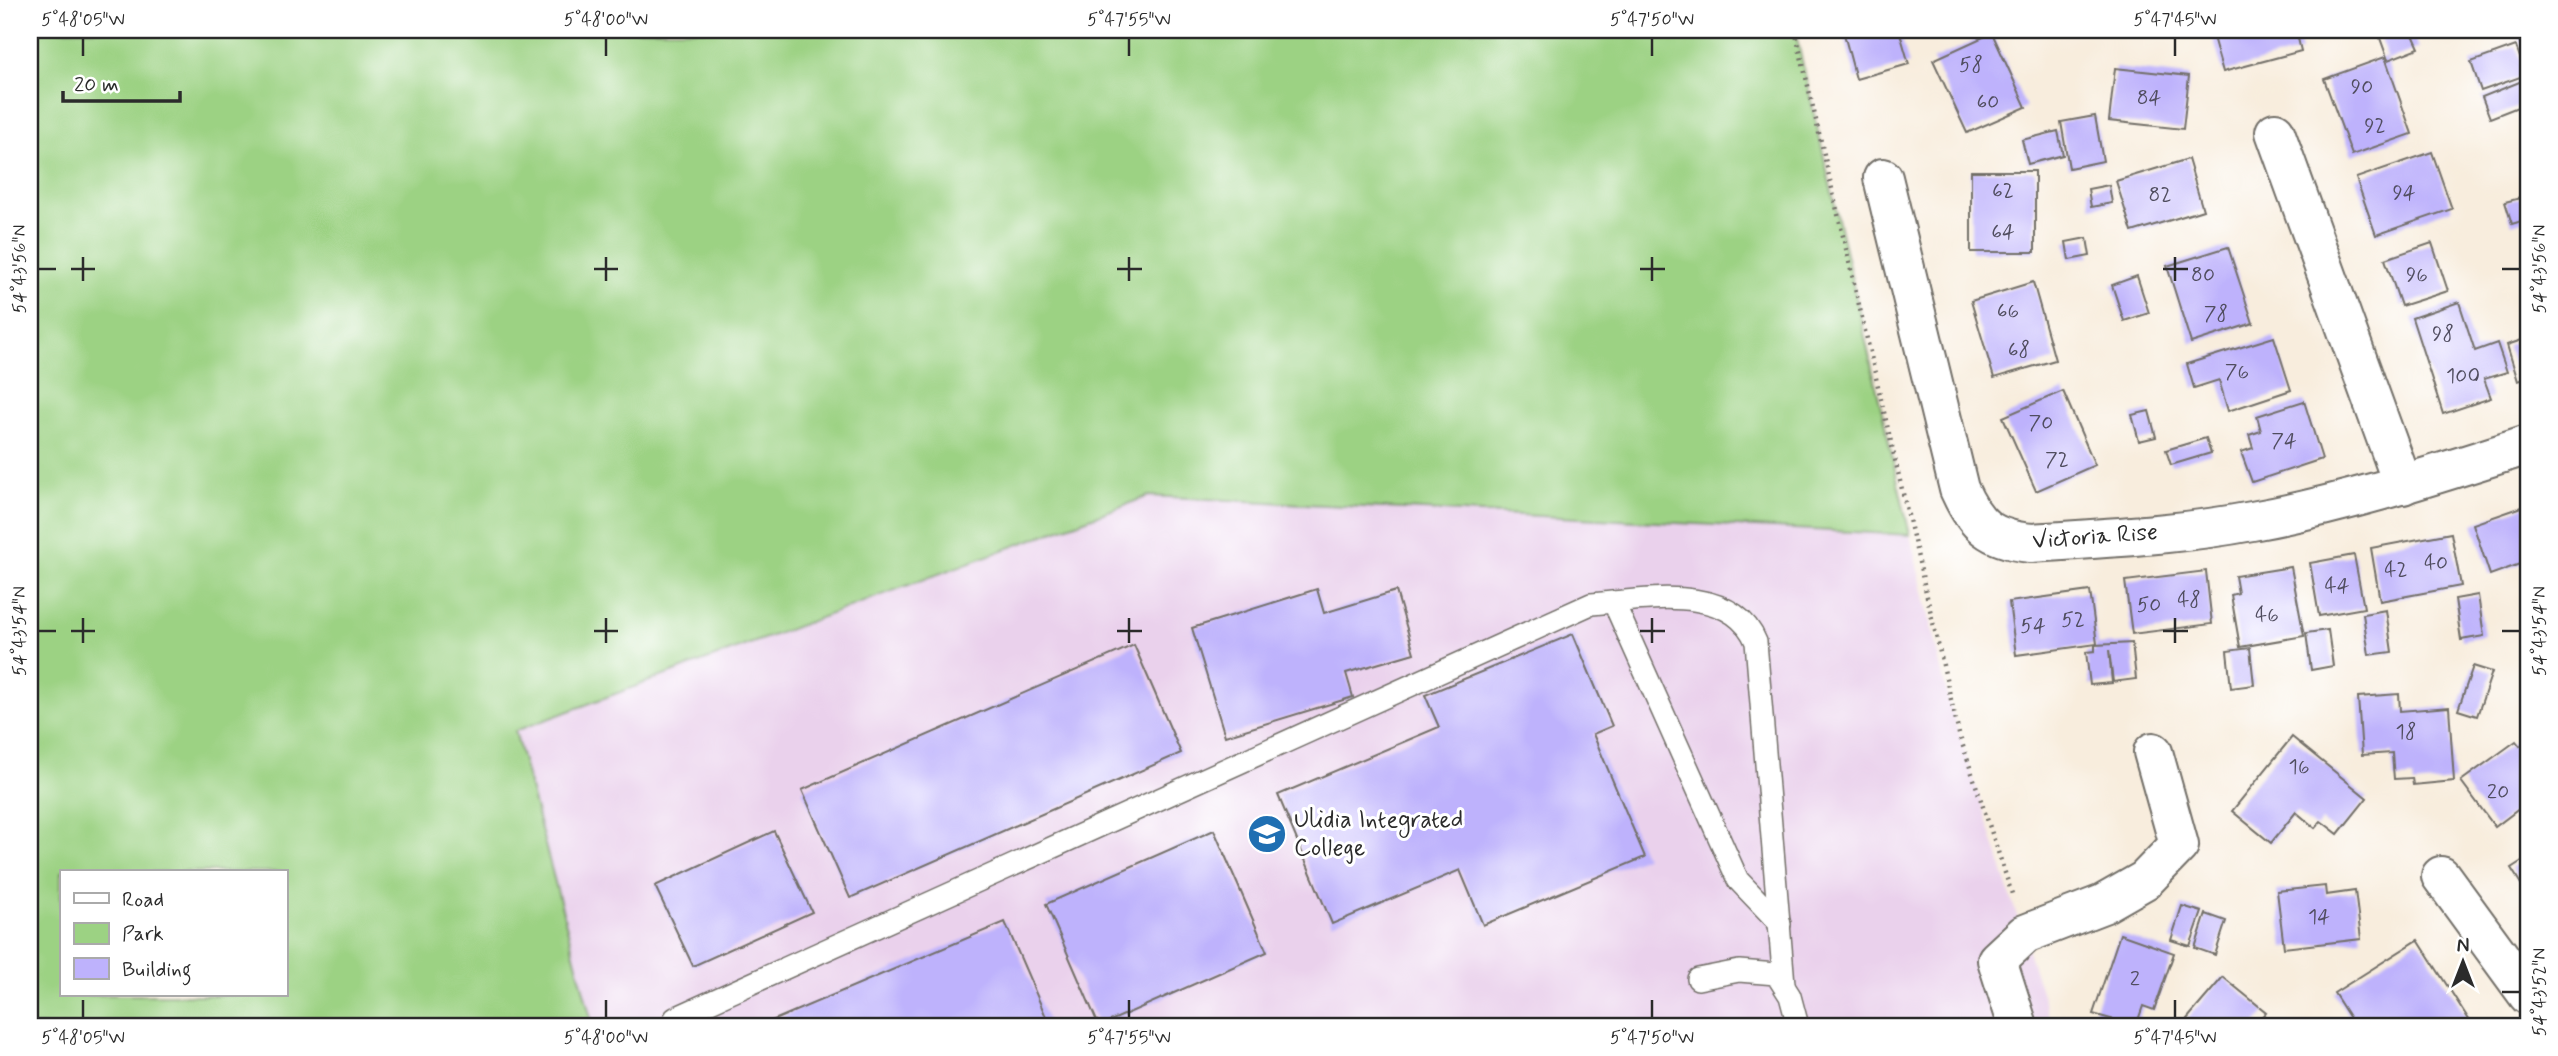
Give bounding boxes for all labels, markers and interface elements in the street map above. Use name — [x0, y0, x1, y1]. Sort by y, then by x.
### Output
text: 5°48'05"W — [41, 8, 125, 32]
text: 5°48'00"W — [564, 8, 648, 32]
text: 5°47'55"W — [1087, 8, 1171, 32]
text: 5°47'50"W — [1610, 8, 1694, 32]
text: 5°47'45"W — [2133, 8, 2217, 32]
house number: 58 — [1959, 51, 1983, 79]
scale bar — [63, 60, 180, 104]
text: 20 m — [74, 71, 119, 99]
house number: 90 — [2351, 73, 2373, 101]
house number: 84 — [2137, 84, 2162, 112]
house number: 60 — [1977, 88, 1999, 116]
house number: 92 — [2364, 112, 2386, 140]
house number: 62 — [1992, 177, 2014, 205]
house number: 94 — [2392, 179, 2416, 207]
house number: 82 — [2149, 181, 2171, 209]
house number: 64 — [1991, 218, 2015, 246]
text: 54°43'56"N — [8, 224, 32, 314]
text: 54°43'56"N — [2528, 224, 2552, 314]
house number: 80 — [2191, 261, 2215, 289]
house number: 96 — [2406, 261, 2428, 289]
house number: 66 — [1997, 297, 2019, 325]
house number: 78 — [2204, 300, 2228, 328]
house number: 98 — [2432, 320, 2454, 348]
house number: 68 — [2008, 336, 2030, 364]
house number: 76 — [2225, 358, 2249, 386]
house number: 100 — [2446, 362, 2480, 390]
house number: 70 — [2029, 409, 2053, 437]
house number: 74 — [2271, 427, 2297, 455]
house number: 72 — [2045, 446, 2069, 474]
street label: Victoria Rise — [2031, 517, 2159, 557]
house number: 40 — [2424, 549, 2448, 577]
house number: 42 — [2384, 556, 2408, 584]
house number: 44 — [2325, 572, 2350, 600]
text: 54°43'54"N — [8, 586, 32, 676]
house number: 48 — [2177, 586, 2201, 614]
text: 54°43'54"N — [2528, 586, 2552, 676]
house number: 50 — [2137, 591, 2161, 619]
house number: 46 — [2255, 601, 2279, 629]
house number: 52 — [2061, 606, 2085, 634]
house number: 54 — [2020, 612, 2046, 640]
house number: 18 — [2396, 718, 2416, 746]
house number: 16 — [2289, 753, 2310, 781]
house number: 20 — [2487, 778, 2509, 806]
place label: Ulidia Integrated College — [1294, 805, 1463, 864]
school or university icon: Ulidia Integrated College — [1246, 813, 1288, 855]
legend — [60, 870, 287, 996]
text: Road — [122, 886, 164, 914]
house number: 14 — [2308, 903, 2330, 931]
text: Park — [122, 920, 164, 948]
north arrow — [2428, 926, 2498, 996]
text: N — [2457, 934, 2469, 959]
text: 54°43'52"N — [2528, 948, 2552, 1036]
text: Building — [122, 956, 192, 986]
house number: 2 — [2130, 965, 2140, 993]
text: 5°48'05"W — [41, 1026, 125, 1050]
text: 5°48'00"W — [564, 1026, 648, 1050]
text: 5°47'55"W — [1087, 1026, 1171, 1050]
text: 5°47'50"W — [1610, 1026, 1694, 1050]
text: 5°47'45"W — [2133, 1026, 2217, 1050]

